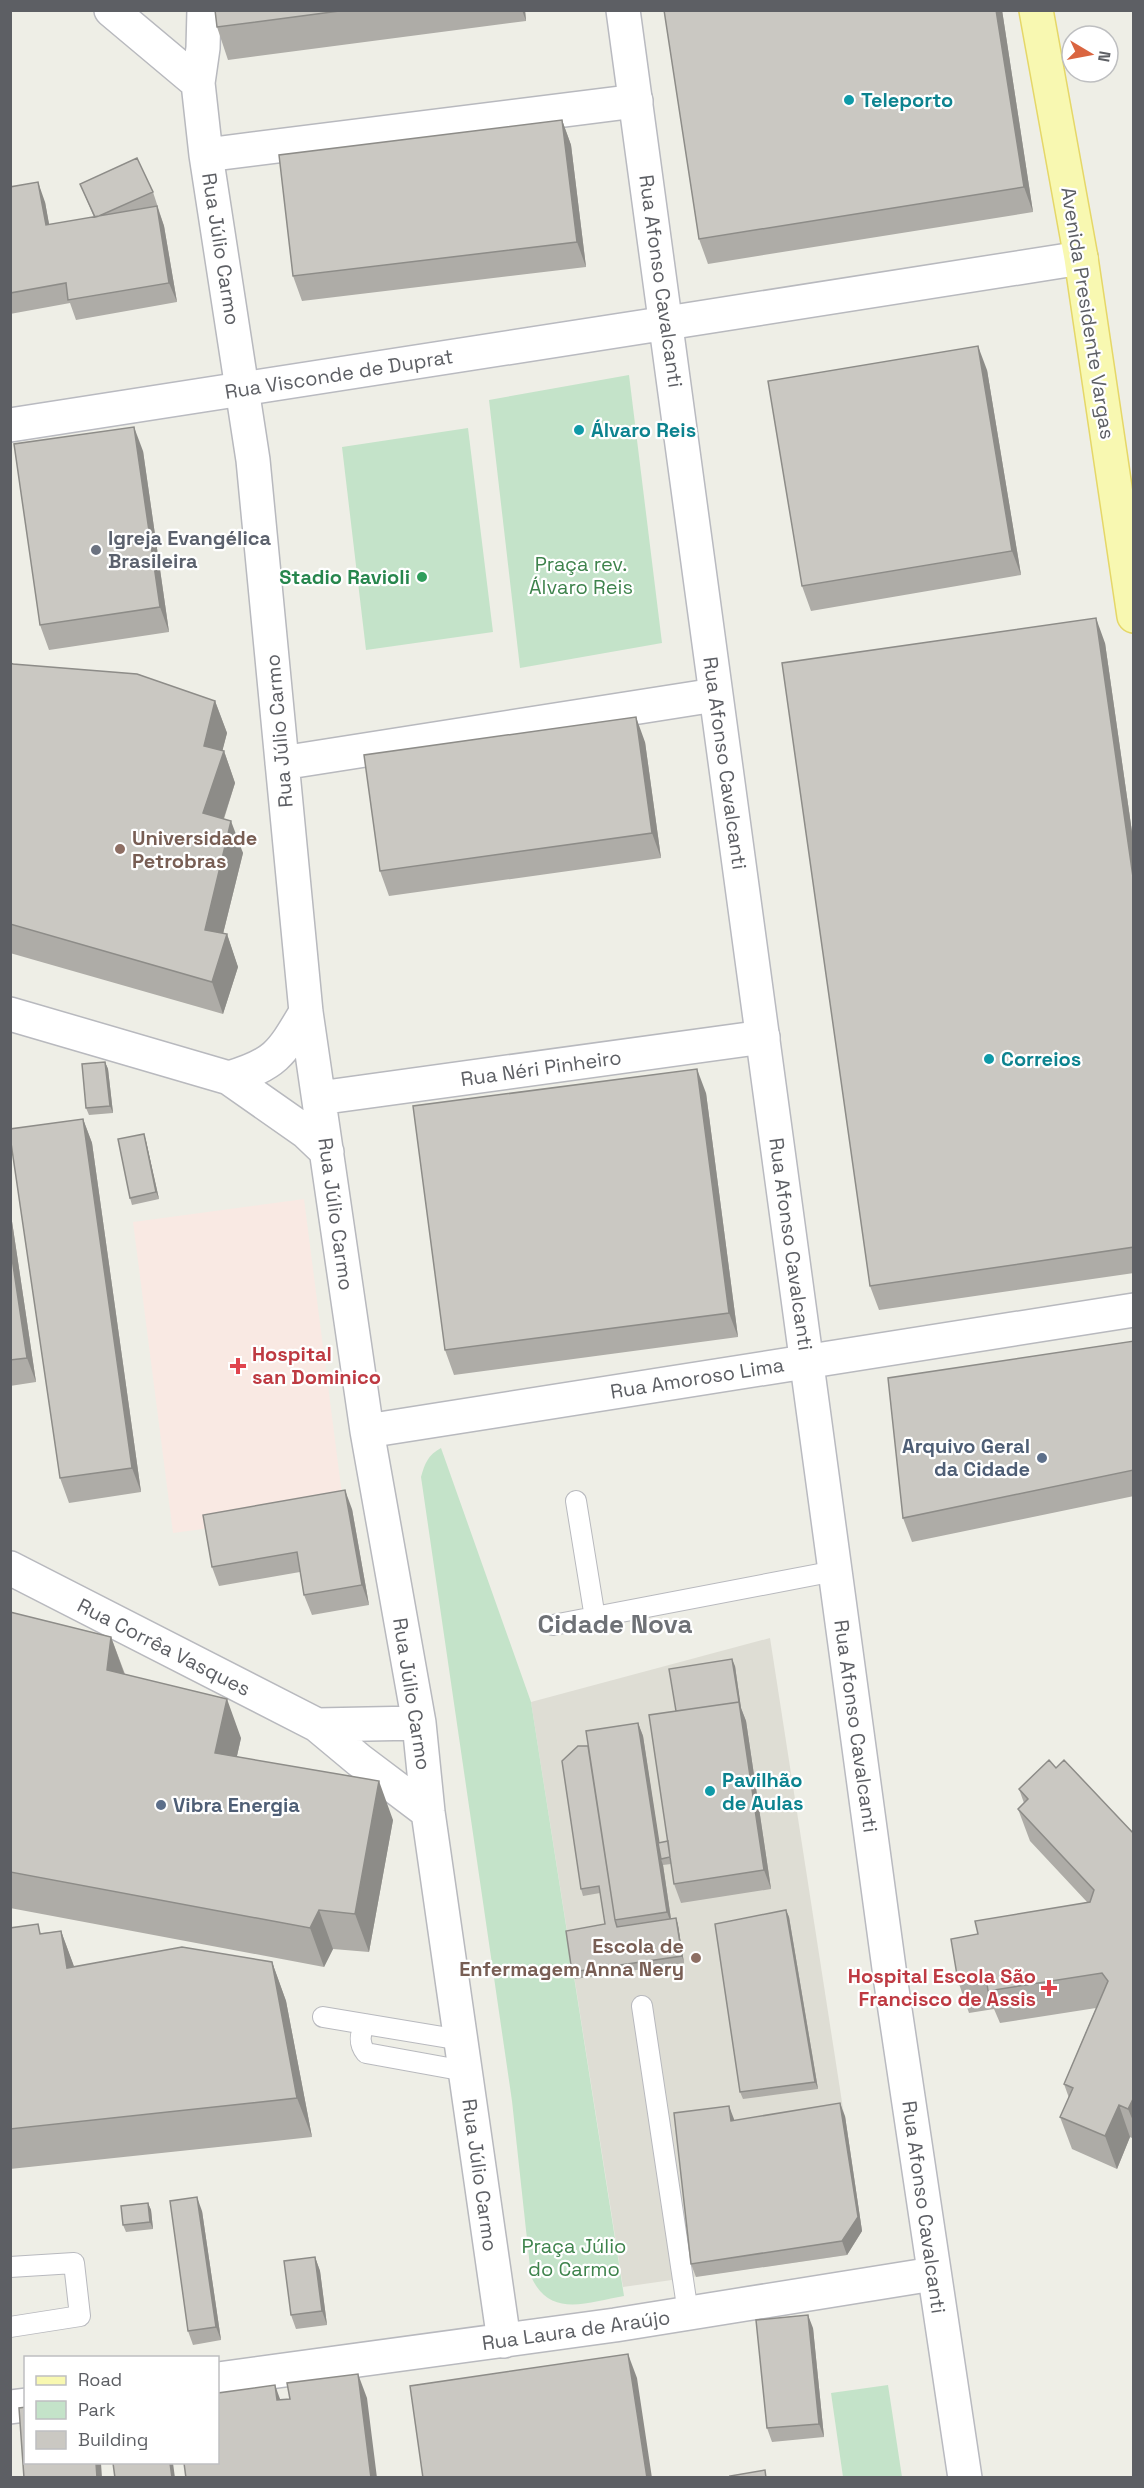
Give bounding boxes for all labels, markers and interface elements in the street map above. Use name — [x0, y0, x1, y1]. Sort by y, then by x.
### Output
north arrow — [1060, 24, 1120, 84]
text: N — [1093, 49, 1116, 64]
place label: Teleporto — [861, 87, 953, 113]
marker: Teleporto — [842, 93, 856, 107]
street label: Rua Júlio Carmo — [196, 171, 246, 327]
street label: Rua Afonso Cavalcanti — [633, 173, 689, 389]
street label: Avenida Presidente Vargas — [1055, 185, 1121, 441]
street label: Rua Visconde de Duprat — [223, 343, 455, 405]
place label: Álvaro Reis — [591, 417, 696, 443]
marker: Álvaro Reis — [572, 423, 586, 437]
place label: Igreja Evangélica Brasileira — [108, 525, 271, 574]
marker: Igreja Evangélica Brasileira — [89, 543, 103, 557]
park label: Praça rev. Álvaro Reis — [529, 551, 633, 600]
place label: Stadio Ravioli — [279, 564, 410, 590]
marker: Stadio Ravioli — [415, 570, 429, 584]
street label: Rua Júlio Carmo — [259, 653, 299, 809]
street label: Rua Afonso Cavalcanti — [697, 655, 753, 871]
place label: Universidade Petrobras — [132, 825, 257, 874]
marker: Universidade Petrobras — [113, 842, 127, 856]
street label: Rua Néri Pinheiro — [459, 1044, 623, 1092]
place label: Correios — [1001, 1046, 1081, 1072]
marker: Correios — [982, 1052, 996, 1066]
street label: Rua Júlio Carmo — [312, 1136, 360, 1292]
street label: Rua Afonso Cavalcanti — [763, 1136, 819, 1352]
place label: Hospital san Dominico — [252, 1341, 381, 1390]
street label: Rua Amoroso Lima — [608, 1351, 786, 1405]
marker: Hospital san Dominico — [229, 1357, 247, 1375]
place label: Arquivo Geral da Cidade — [902, 1433, 1030, 1482]
marker: Arquivo Geral da Cidade — [1035, 1451, 1049, 1465]
street label: Rua Corrêa Vasques — [73, 1592, 255, 1702]
district label: Cidade Nova — [537, 1607, 693, 1641]
street label: Rua Júlio Carmo — [387, 1616, 437, 1772]
street label: Rua Afonso Cavalcanti — [828, 1618, 884, 1834]
place label: Pavilhão de Aulas — [722, 1767, 803, 1816]
marker: Pavilhão de Aulas — [703, 1784, 717, 1798]
place label: Vibra Energia — [173, 1792, 300, 1818]
marker: Vibra Energia — [154, 1798, 168, 1812]
place label: Escola de Enfermagem Anna Nery — [459, 1933, 684, 1982]
marker: Escola de Enfermagem Anna Nery — [689, 1951, 703, 1965]
place label: Hospital Escola São Francisco de Assis — [848, 1963, 1036, 2012]
marker: Hospital Escola São Francisco de Assis — [1040, 1979, 1058, 1997]
street label: Rua Júlio Carmo — [456, 2097, 504, 2253]
street label: Rua Afonso Cavalcanti — [896, 2099, 952, 2315]
park label: Praça Júlio do Carmo — [522, 2233, 626, 2282]
street label: Rua Laura de Araújo — [480, 2304, 672, 2356]
legend — [24, 2356, 219, 2464]
text: Road — [78, 2368, 122, 2391]
text: Park — [78, 2398, 116, 2421]
text: Building — [78, 2428, 148, 2451]

